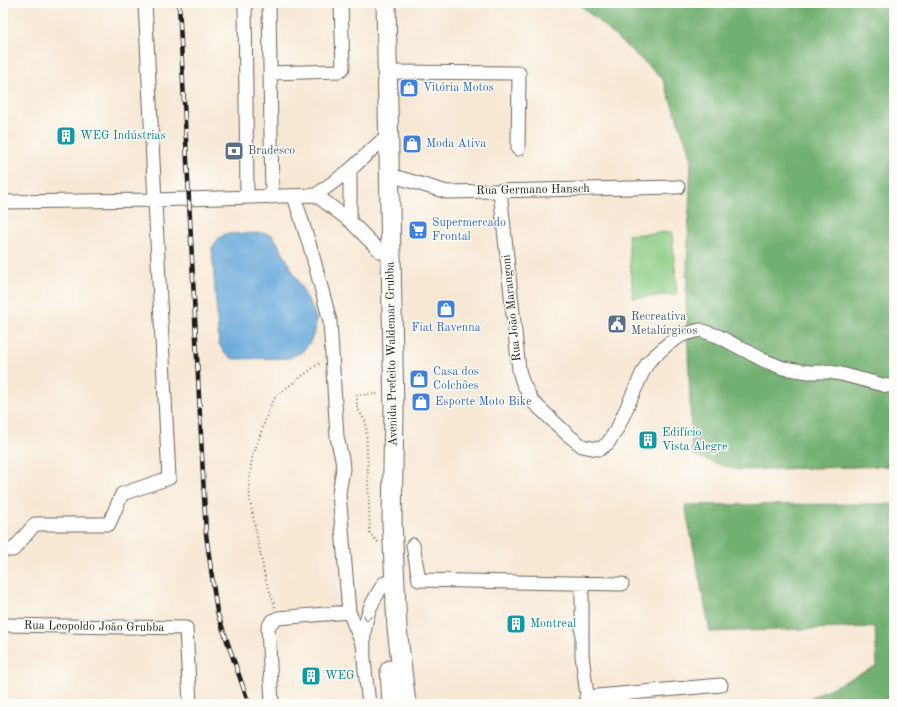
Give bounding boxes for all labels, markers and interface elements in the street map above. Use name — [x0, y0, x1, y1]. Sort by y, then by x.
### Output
shop icon: Vitória Motos — [398, 77, 420, 99]
place label: Vitória Motos — [423, 82, 494, 94]
building icon: WEG Indústrias — [55, 125, 77, 147]
place label: WEG Indústrias — [80, 130, 166, 142]
shop icon: Moda Ativa — [401, 133, 423, 155]
place label: Moda Ativa — [426, 138, 486, 150]
bank icon: Bradesco — [223, 140, 245, 162]
place label: Bradesco — [248, 145, 295, 157]
street label: Rua Germano Hansch — [476, 183, 590, 197]
place label: Supermercado Frontal — [432, 217, 506, 243]
supermarket icon: Supermercado Frontal — [407, 219, 429, 241]
street label: Rua João Marangoni — [500, 254, 524, 362]
street label: Avenida Prefeito Waldemar Grubba — [384, 262, 400, 446]
shop icon: Fiat Ravenna — [435, 298, 457, 320]
place label: Recreativa Metalúrgicos — [631, 311, 697, 337]
public building icon: Recreativa Metalúrgicos — [606, 313, 628, 335]
place label: Fiat Ravenna — [411, 322, 481, 334]
place label: Casa dos Colchões — [433, 366, 479, 392]
shop icon: Casa dos Colchões — [408, 368, 430, 390]
shop icon: Esporte Moto Bike — [410, 391, 432, 413]
place label: Esporte Moto Bike — [435, 396, 532, 408]
place label: Edifício Vista Alegre — [662, 427, 728, 453]
building icon: Edifício Vista Alegre — [637, 429, 659, 451]
building icon: Montreal — [505, 613, 527, 635]
one-way arrow — [363, 615, 371, 621]
place label: Montreal — [530, 618, 576, 630]
street label: Rua Leopoldo João Grubba — [24, 620, 164, 634]
building icon: WEG — [300, 665, 322, 687]
place label: WEG — [325, 670, 355, 682]

